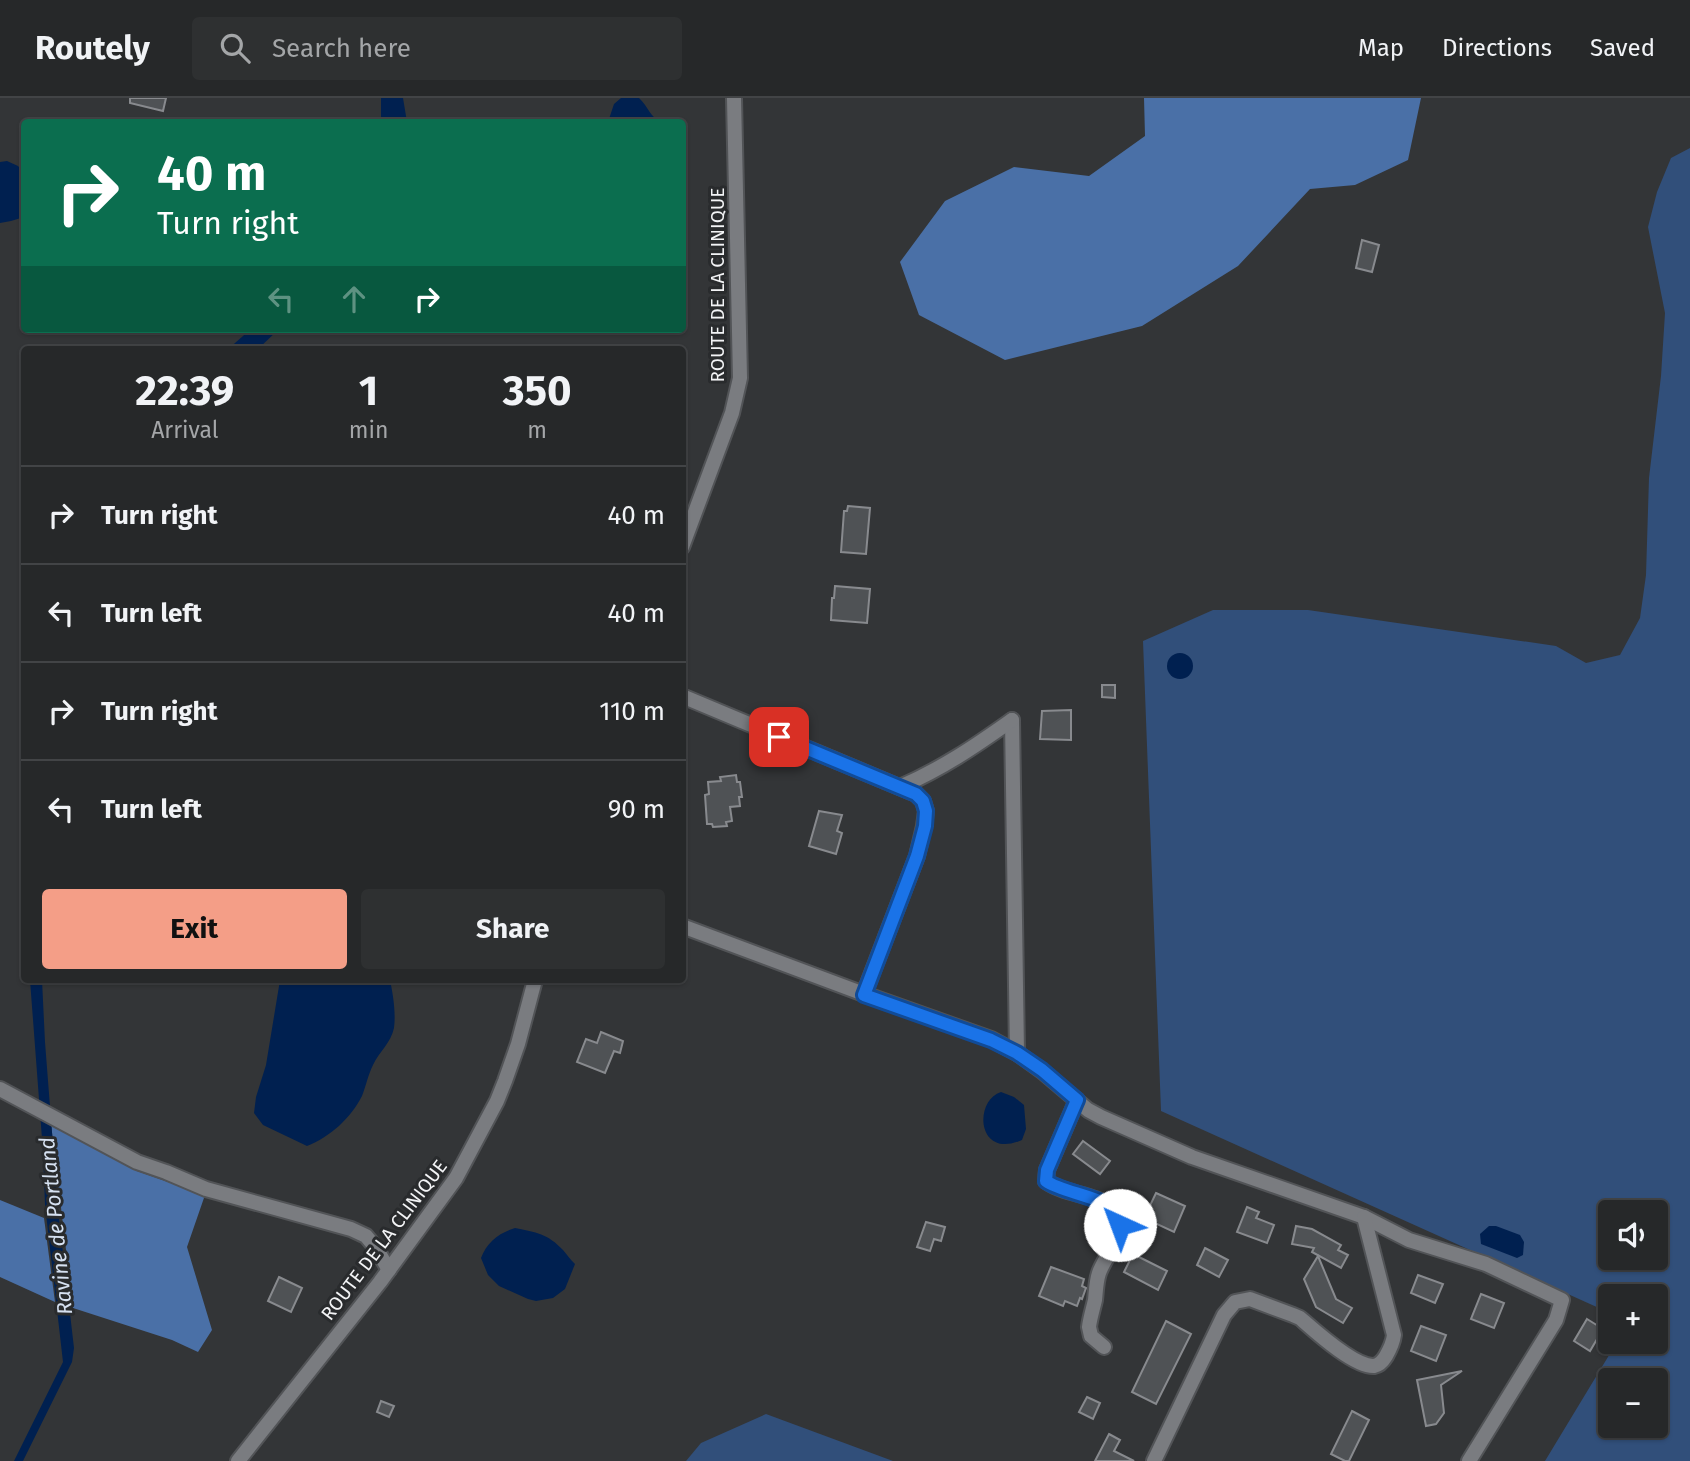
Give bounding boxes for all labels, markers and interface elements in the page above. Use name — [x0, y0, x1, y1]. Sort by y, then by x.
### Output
search box — [192, 17, 682, 80]
text: Routely — [35, 28, 150, 68]
icon: search — [216, 29, 254, 67]
text: Search here — [272, 33, 411, 64]
text: Map — [1358, 34, 1404, 62]
text: Directions — [1442, 34, 1552, 62]
text: Saved — [1590, 34, 1655, 62]
text: 40 m — [157, 144, 266, 203]
icon: right — [42, 147, 133, 238]
street label: ROUTE DE LA CLINIQUE — [706, 187, 729, 383]
text: Turn right — [157, 204, 299, 242]
icon: left — [262, 280, 300, 318]
icon: ahead — [335, 280, 373, 318]
icon: right — [408, 280, 446, 318]
text: 22:39 — [135, 366, 234, 416]
text: 1 — [359, 366, 378, 416]
text: 350 — [503, 366, 572, 416]
text: Arrival — [151, 416, 219, 444]
text: min — [349, 416, 388, 444]
text: m — [527, 416, 547, 444]
icon: right — [42, 496, 80, 534]
text: Turn right — [101, 500, 218, 531]
text: 40 m — [607, 500, 665, 531]
icon: left — [42, 594, 80, 632]
text: Turn left — [101, 598, 202, 629]
text: 40 m — [607, 598, 665, 629]
icon: right — [42, 692, 80, 730]
text: Turn right — [101, 696, 218, 727]
text: 110 m — [599, 696, 665, 727]
pin — [749, 707, 809, 767]
icon: arrive — [760, 718, 798, 756]
icon: left — [42, 790, 80, 828]
text: Turn left — [101, 794, 202, 825]
text: 90 m — [608, 794, 665, 825]
button: Exit — [42, 889, 347, 969]
button: Share — [361, 889, 665, 969]
water label: Ravine de Portland — [34, 1136, 78, 1316]
street label: ROUTE DE LA CLINIQUE — [316, 1155, 452, 1325]
position arrow — [1083, 1188, 1157, 1262]
map controls — [1598, 1200, 1668, 1438]
button: sound — [1598, 1200, 1668, 1270]
button: + — [1598, 1284, 1668, 1354]
button: − — [1598, 1368, 1668, 1438]

